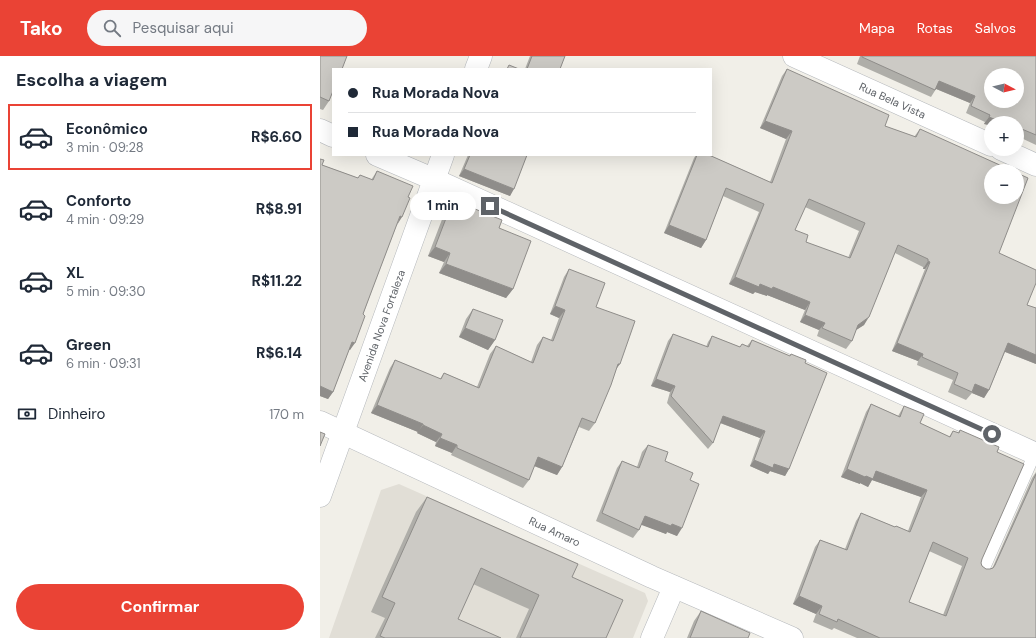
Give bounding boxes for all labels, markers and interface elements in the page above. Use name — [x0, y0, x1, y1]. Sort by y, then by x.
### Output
search box — [87, 10, 367, 46]
text: Tako — [20, 16, 63, 41]
icon: search — [101, 17, 123, 39]
text: Pesquisar aqui — [133, 18, 234, 38]
text: Mapa — [859, 19, 895, 37]
text: Rotas — [917, 19, 953, 37]
text: Salvos — [975, 19, 1016, 37]
text: Escolha a viagem — [16, 68, 167, 92]
north arrow — [984, 68, 1024, 108]
map controls — [984, 68, 1024, 204]
street label: Rua Bela Vista — [857, 79, 928, 122]
text: Rua Morada Nova — [372, 83, 499, 103]
button: + — [984, 116, 1024, 156]
icon: car — [18, 119, 54, 155]
text: Econômico — [66, 119, 148, 139]
text: Rua Morada Nova — [372, 122, 499, 142]
text: R$6.60 — [251, 127, 302, 147]
text: 3 min · 09:28 — [66, 139, 144, 156]
button: − — [984, 164, 1024, 204]
icon: car — [18, 191, 54, 227]
text: Conforto — [66, 191, 131, 211]
callout: 1 min — [410, 192, 476, 220]
text: 1 min — [427, 197, 459, 214]
route end — [481, 197, 499, 215]
text: R$8.91 — [256, 199, 302, 219]
text: 4 min · 09:29 — [66, 211, 144, 228]
icon: car — [18, 263, 54, 299]
text: XL — [66, 263, 84, 283]
street label: Avenida Nova Fortaleza — [355, 268, 408, 384]
text: R$11.22 — [251, 271, 302, 291]
text: 5 min · 09:30 — [66, 283, 145, 300]
icon: car — [18, 335, 54, 371]
text: Green — [66, 335, 111, 355]
text: R$6.14 — [256, 343, 302, 363]
text: 6 min · 09:31 — [66, 355, 140, 372]
icon: cash — [16, 403, 38, 425]
text: Dinheiro — [48, 404, 105, 424]
text: 170 m — [269, 406, 304, 423]
route start — [983, 425, 1001, 443]
street label: Rua Amaro — [527, 514, 583, 550]
button: Confirmar — [16, 584, 304, 630]

